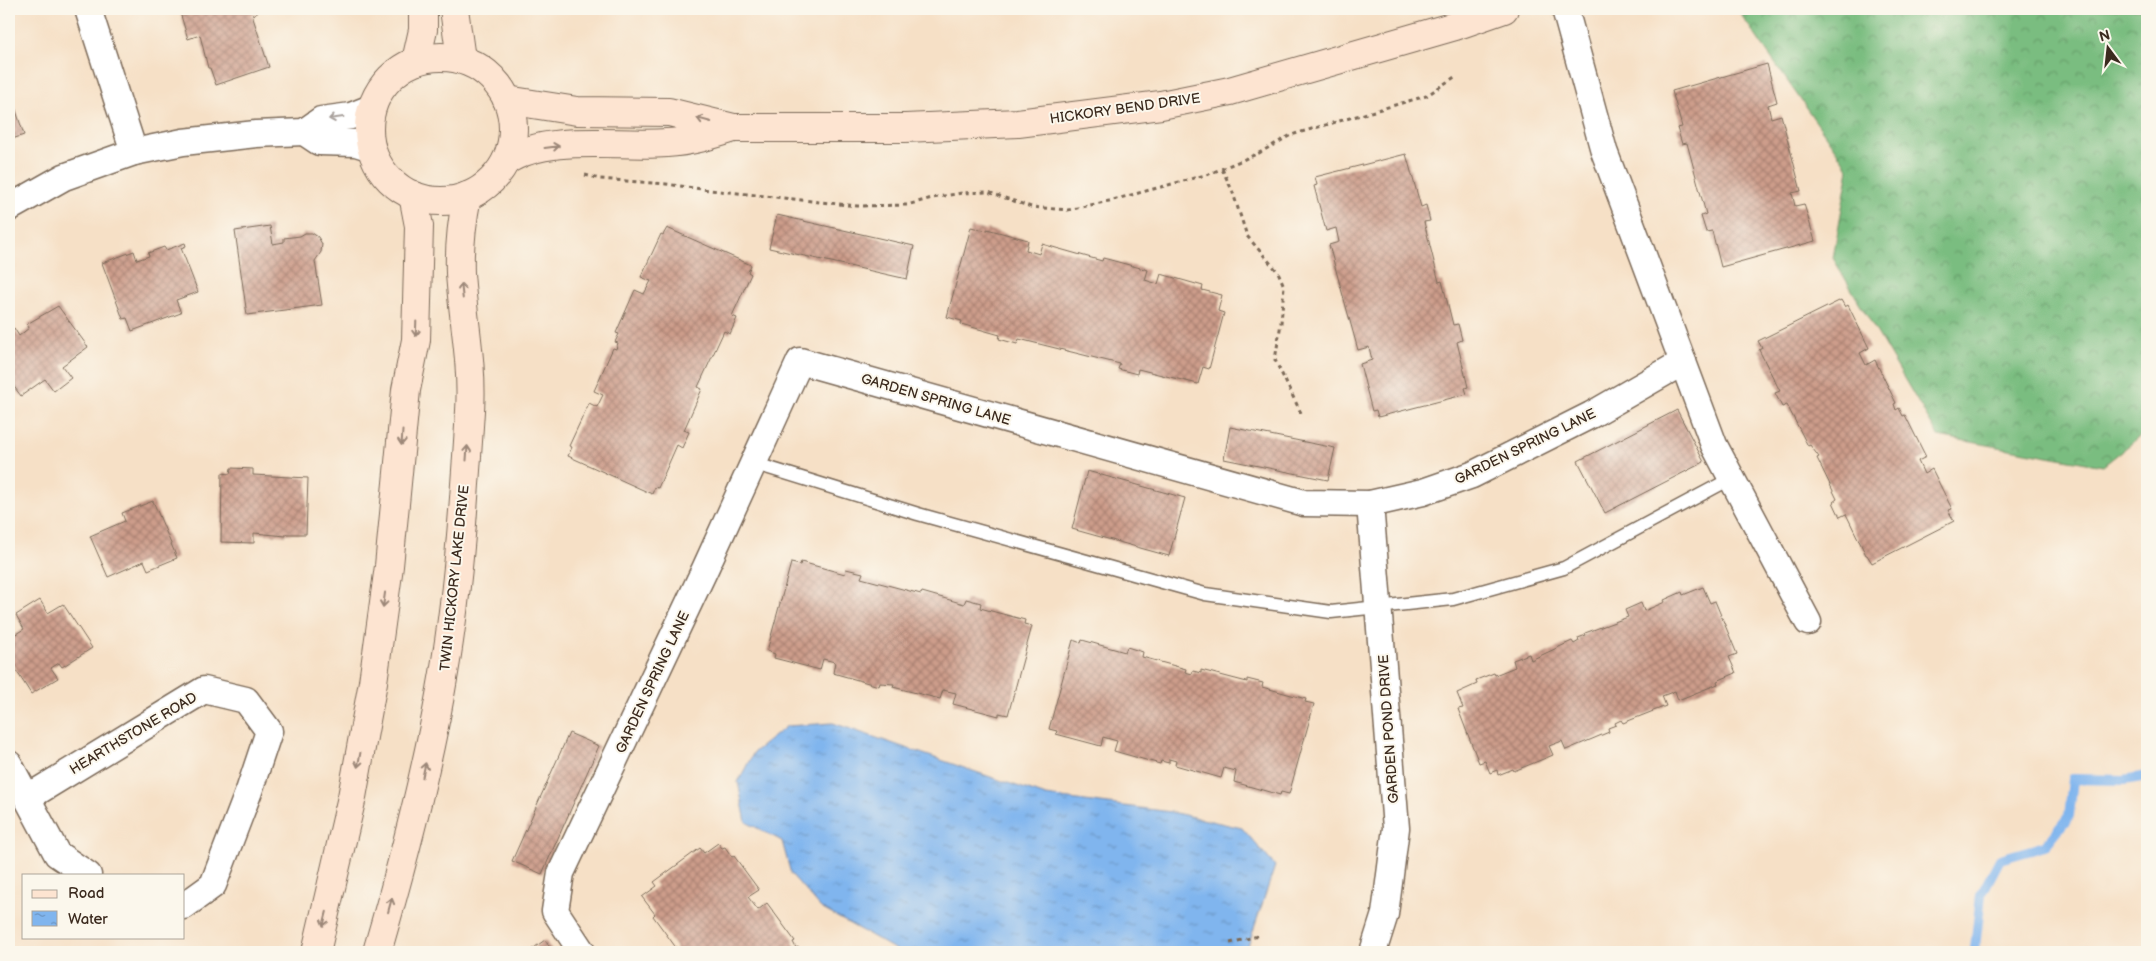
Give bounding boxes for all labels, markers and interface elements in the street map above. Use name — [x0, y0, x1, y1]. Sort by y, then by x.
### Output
north arrow — [2084, 22, 2134, 72]
text: N — [2097, 26, 2112, 45]
street label: HICKORY BEND DRIVE — [1049, 90, 1201, 127]
one-way arrow — [329, 114, 345, 124]
one-way arrow — [696, 115, 712, 124]
one-way arrow — [543, 142, 559, 152]
one-way arrow — [457, 284, 467, 300]
one-way arrow — [411, 321, 421, 337]
street label: GARDEN SPRING LANE — [859, 370, 1013, 429]
street label: GARDEN SPRING LANE — [1452, 405, 1599, 488]
one-way arrow — [398, 430, 407, 446]
one-way arrow — [463, 446, 472, 462]
street label: TWIN HICKORY LAKE DRIVE — [436, 484, 473, 672]
one-way arrow — [379, 591, 389, 607]
street label: GARDEN SPRING LANE — [612, 608, 693, 756]
street label: GARDEN POND DRIVE — [1375, 654, 1402, 804]
street label: HEARTHSTONE ROAD — [67, 689, 200, 778]
one-way arrow — [353, 752, 363, 768]
one-way arrow — [420, 763, 429, 779]
legend — [22, 874, 185, 938]
text: Road — [68, 884, 104, 903]
one-way arrow — [386, 898, 396, 914]
text: Water — [68, 910, 108, 929]
one-way arrow — [319, 911, 329, 927]

